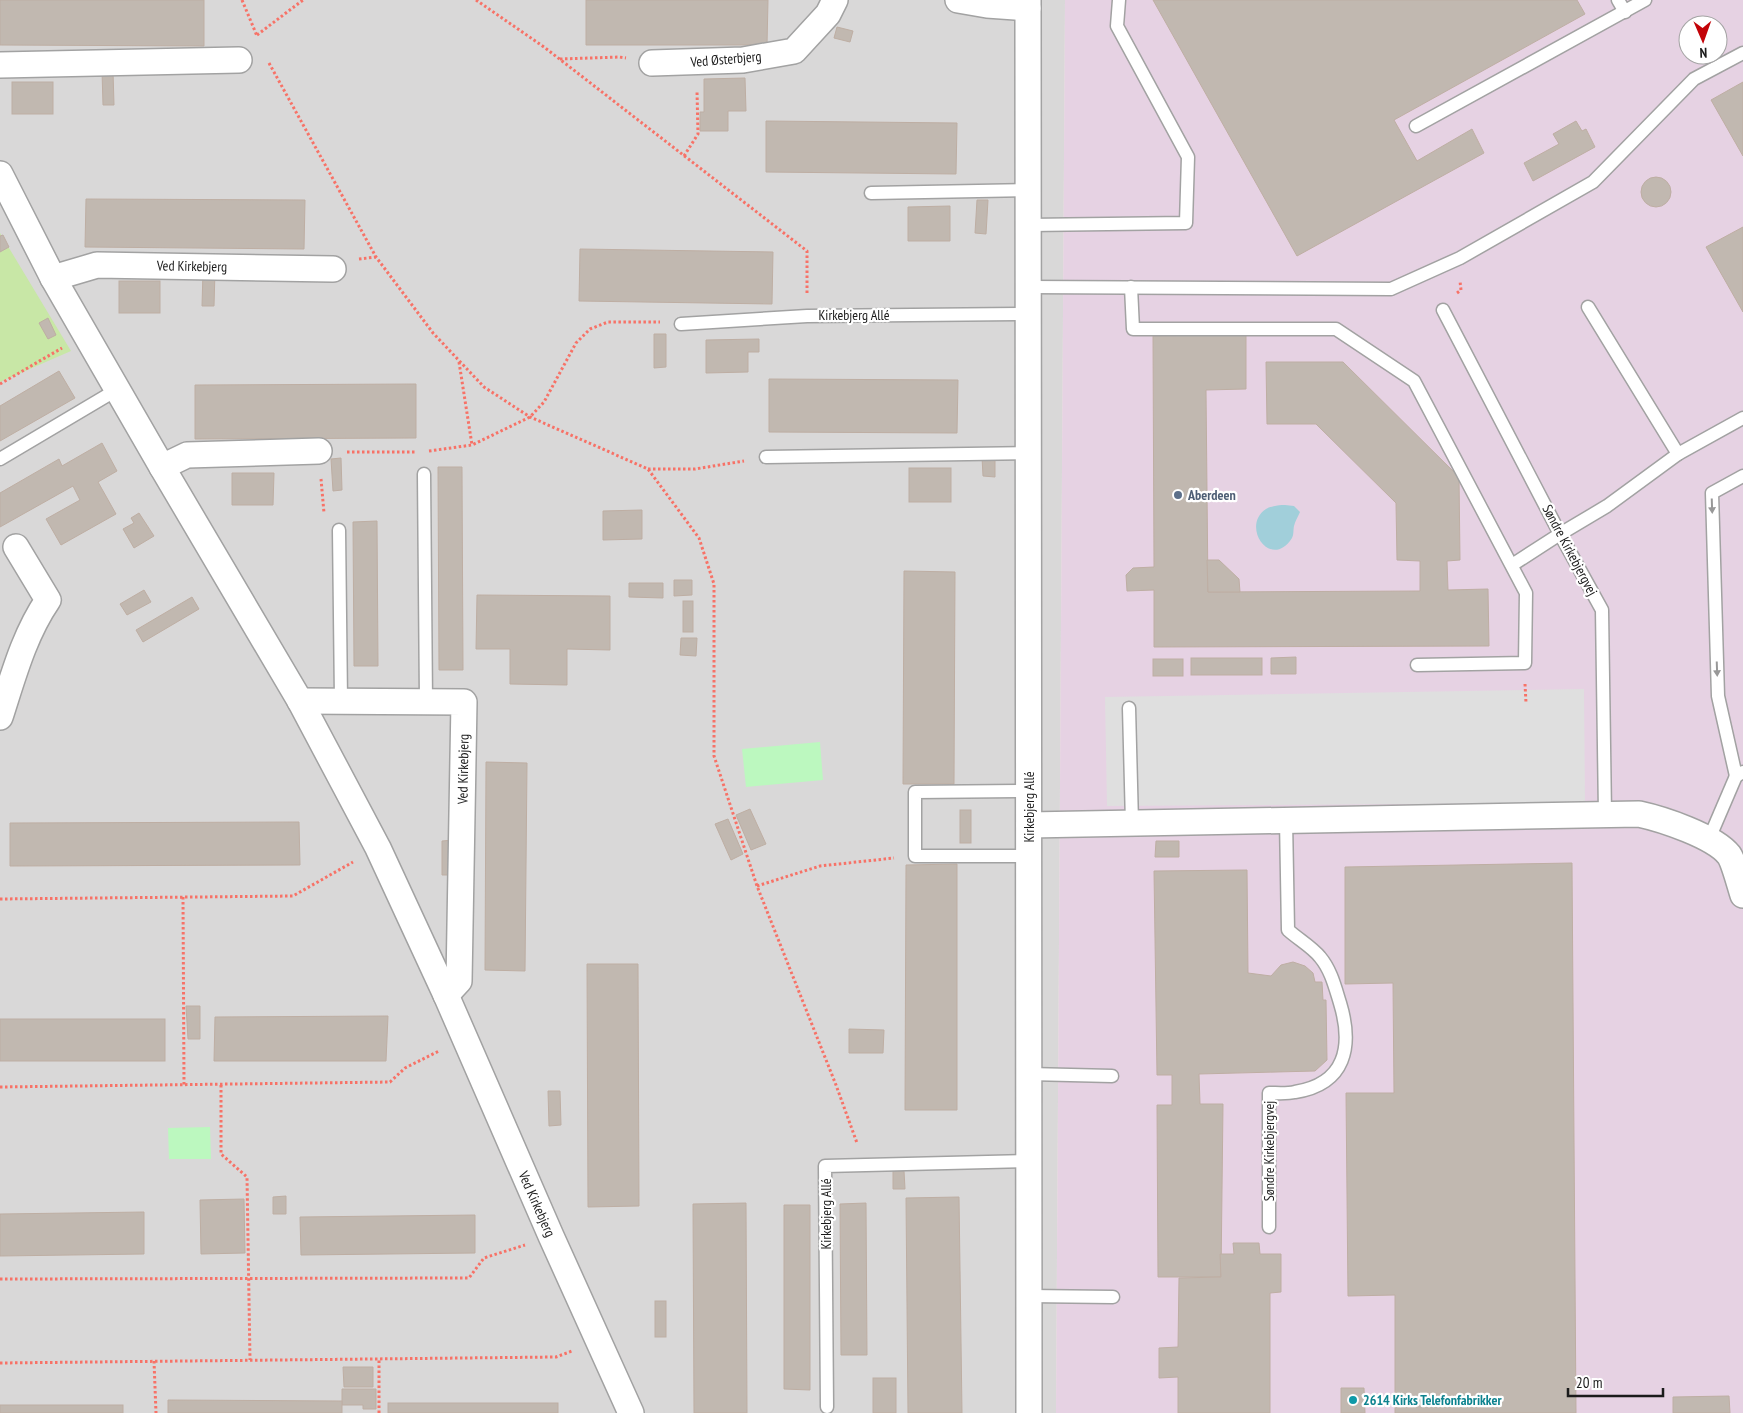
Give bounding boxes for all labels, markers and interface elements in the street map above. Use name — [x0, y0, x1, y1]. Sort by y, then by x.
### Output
north arrow — [1678, 15, 1728, 65]
text: N — [1699, 44, 1708, 62]
street label: Ved Østerbjerg — [689, 47, 762, 71]
street label: Ved Kirkebjerg — [156, 256, 227, 276]
street label: Kirkebjerg Allé — [818, 306, 890, 324]
place label: Aberdeen — [1187, 486, 1236, 504]
marker: Aberdeen — [1172, 489, 1184, 501]
one-way arrow — [1709, 498, 1717, 514]
street label: Søndre Kirkebjergvej — [1538, 501, 1602, 599]
one-way arrow — [1713, 661, 1721, 677]
street label: Ved Kirkebjerg — [453, 734, 473, 805]
street label: Kirkebjerg Allé — [1020, 771, 1038, 843]
street label: Søndre Kirkebjergvej — [1260, 1101, 1278, 1201]
street label: Ved Kirkebjerg — [514, 1167, 560, 1240]
street label: Kirkebjerg Allé — [817, 1178, 835, 1250]
scale bar — [1568, 1366, 1663, 1398]
text: 20 m — [1576, 1373, 1602, 1392]
place label: 2614 Kirks Telefonfabrikker — [1363, 1391, 1502, 1409]
marker: 2614 Kirks Telefonfabrikker — [1347, 1394, 1359, 1406]

